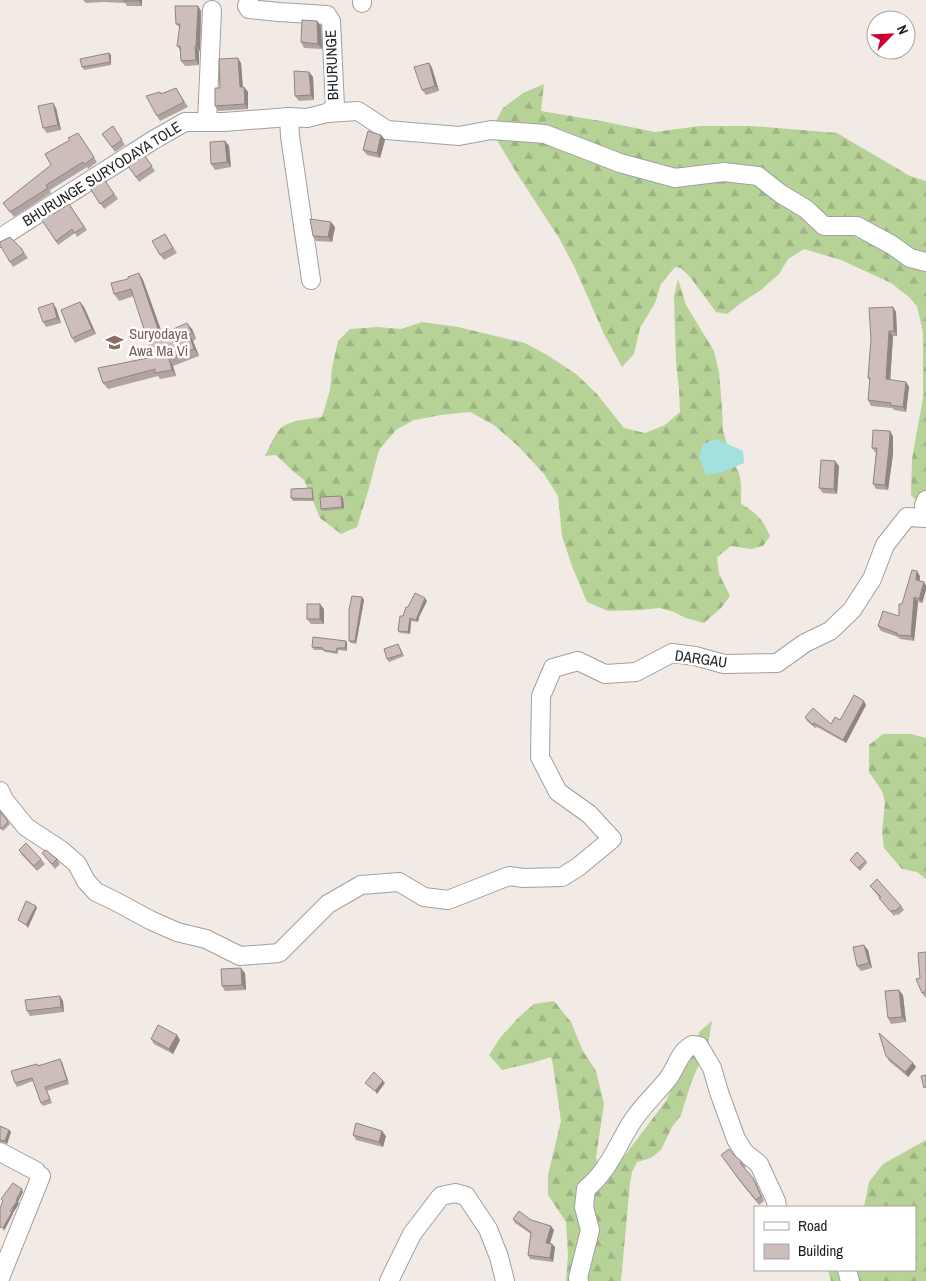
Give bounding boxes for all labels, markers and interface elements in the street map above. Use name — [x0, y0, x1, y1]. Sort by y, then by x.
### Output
north arrow — [866, 10, 916, 60]
text: N — [893, 22, 913, 37]
street label: BHURUNGE — [320, 29, 343, 101]
street label: BHURUNGE SURYODAYA TOLE — [18, 116, 185, 231]
place label: Suryodaya Awa Ma Vi — [128, 323, 188, 361]
school or university icon: Suryodaya Awa Ma Vi — [105, 333, 125, 353]
street label: DARGAU — [674, 644, 729, 673]
legend — [754, 1206, 916, 1271]
text: Road — [798, 1215, 827, 1236]
text: Building — [798, 1240, 843, 1261]

